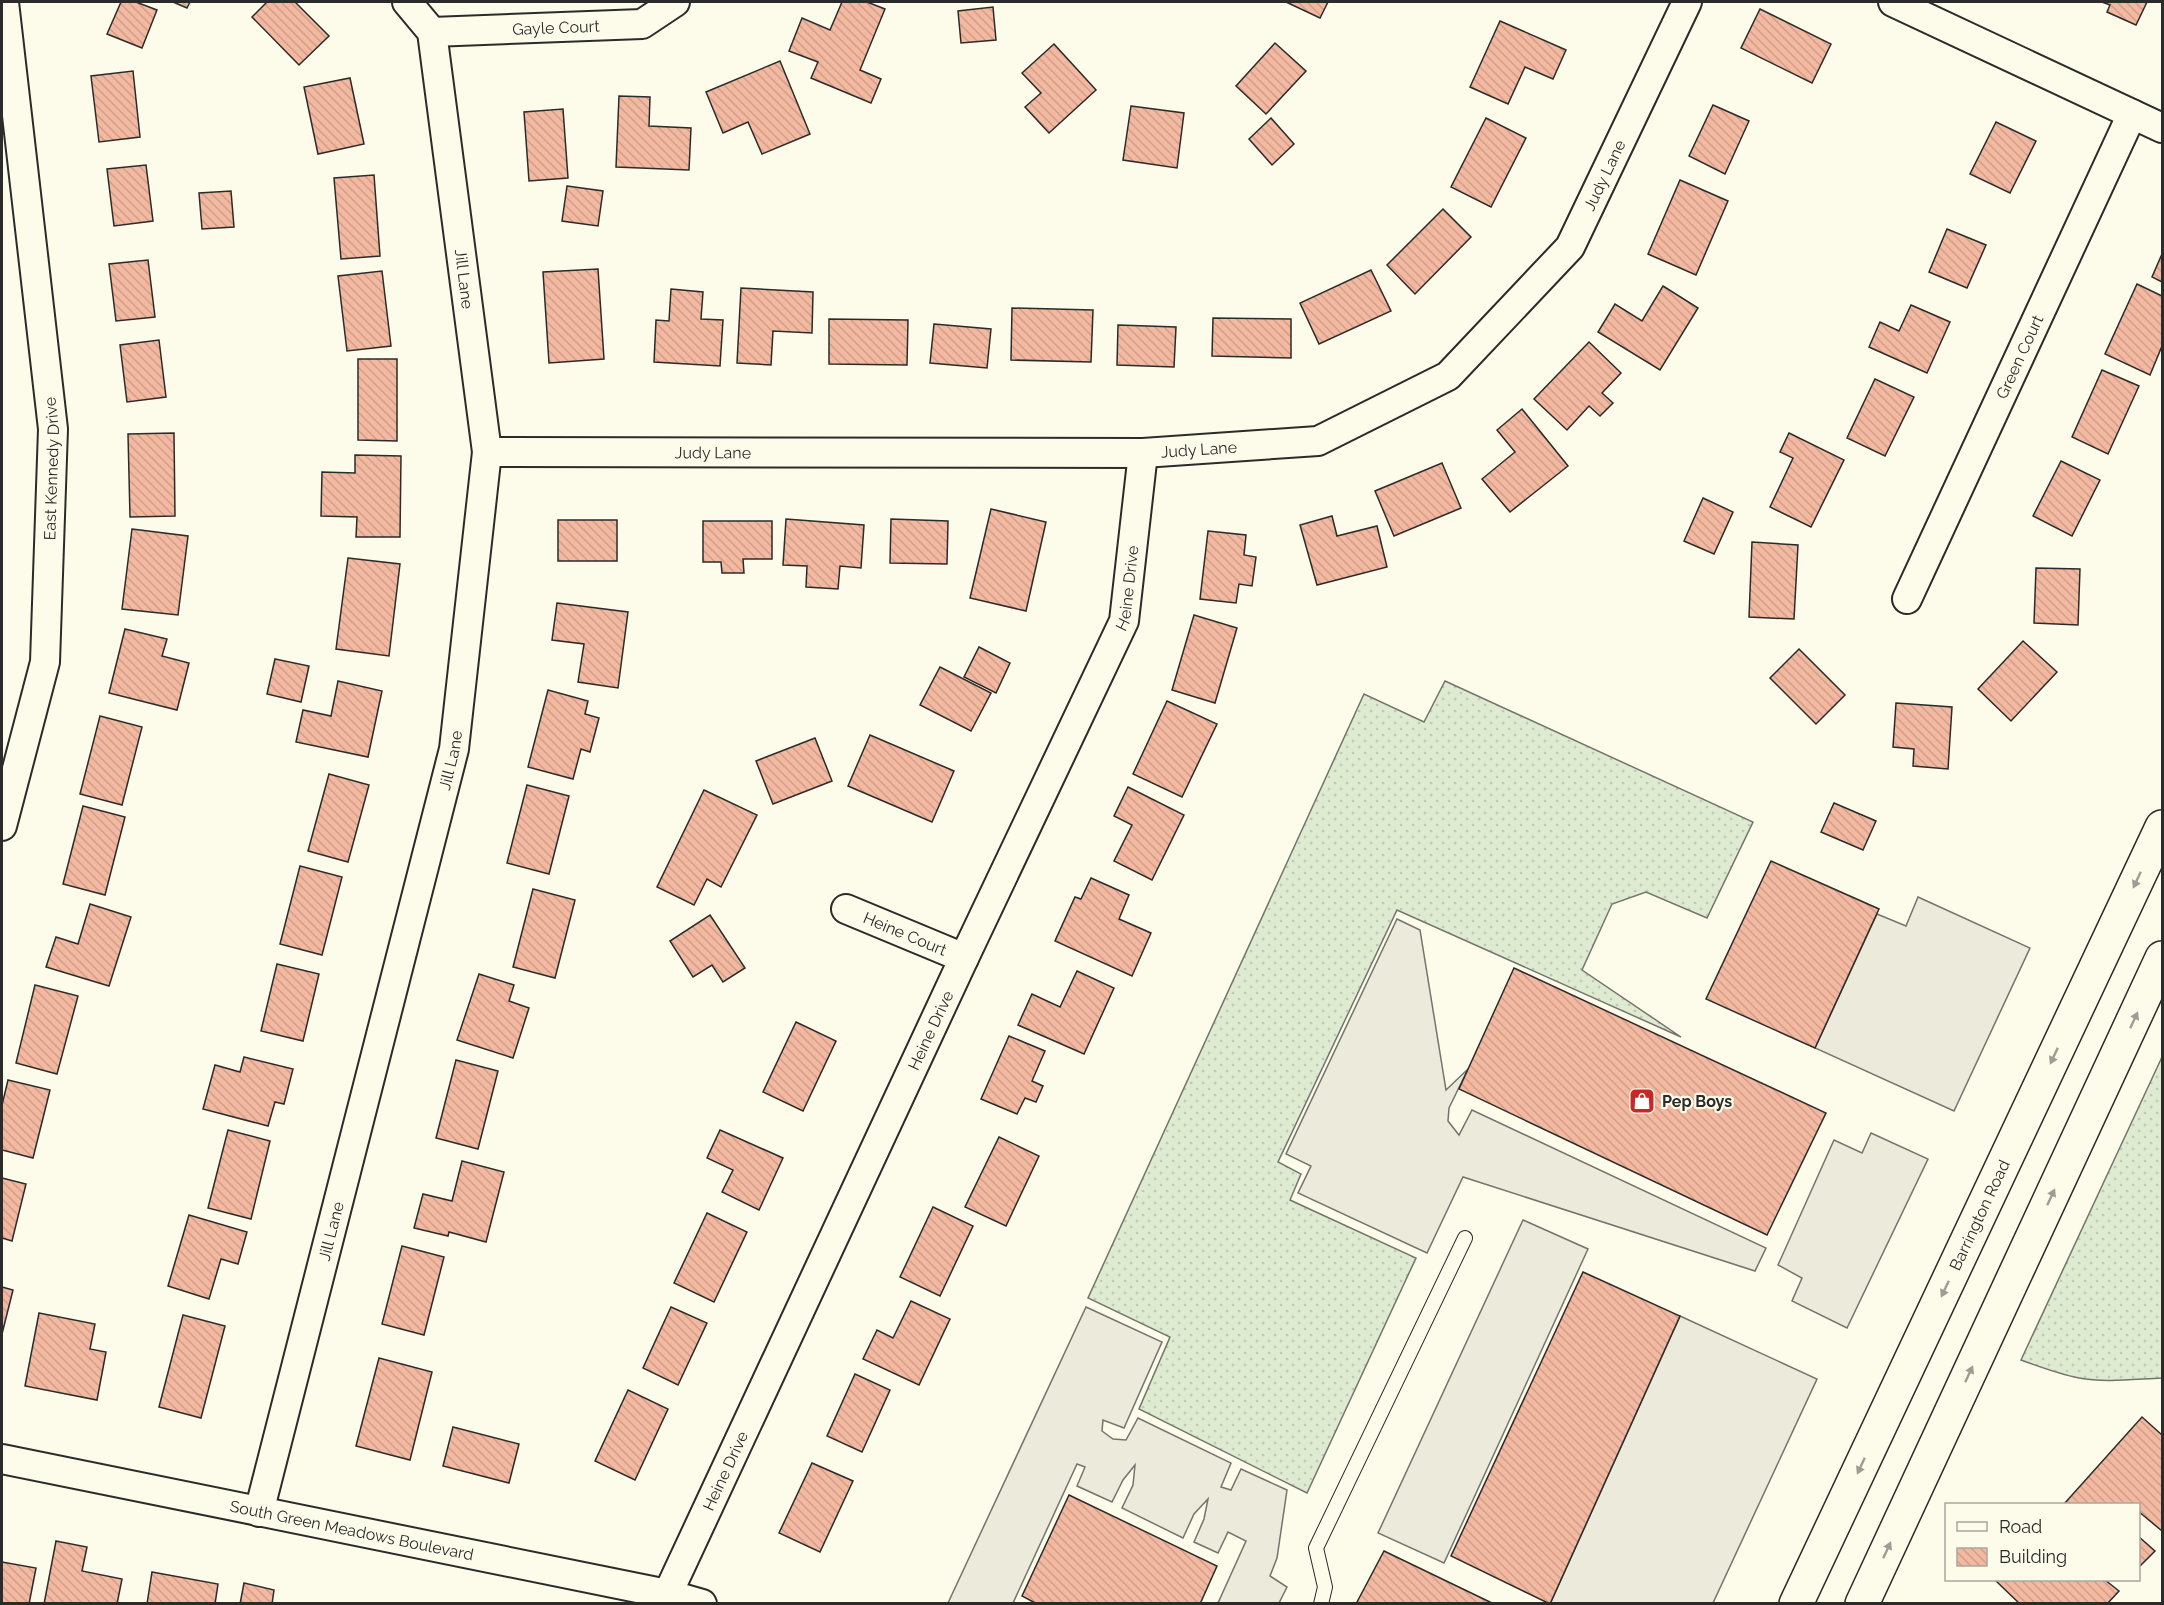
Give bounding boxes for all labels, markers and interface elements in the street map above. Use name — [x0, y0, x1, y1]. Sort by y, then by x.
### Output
street label: Gayle Court — [512, 16, 601, 38]
street label: Judy Lane — [1579, 137, 1629, 214]
street label: Jill Lane — [451, 248, 477, 310]
street label: Green Court — [1992, 311, 2047, 402]
street label: East Kennedy Drive — [40, 396, 63, 541]
street label: Judy Lane — [1160, 437, 1238, 461]
street label: Judy Lane — [675, 443, 751, 462]
street label: Heine Drive — [1111, 544, 1142, 634]
street label: Jill Lane — [434, 729, 466, 792]
one-way arrow — [2133, 871, 2142, 888]
street label: Heine Court — [861, 908, 950, 960]
street label: Heine Drive — [904, 987, 957, 1073]
one-way arrow — [2129, 1012, 2138, 1029]
one-way arrow — [2049, 1047, 2058, 1064]
shop icon: Pep Boys — [1627, 1086, 1657, 1116]
place label: Pep Boys — [1662, 1092, 1732, 1111]
street label: Barrington Road — [1945, 1157, 2013, 1273]
one-way arrow — [2047, 1188, 2056, 1205]
street label: Jill Lane — [314, 1199, 347, 1263]
one-way arrow — [1940, 1281, 1949, 1298]
one-way arrow — [1965, 1365, 1974, 1382]
street label: Heine Drive — [698, 1428, 752, 1514]
one-way arrow — [1857, 1457, 1866, 1474]
street label: South Green Meadows Boulevard — [228, 1496, 475, 1564]
legend — [1945, 1503, 2140, 1581]
text: Road — [1999, 1516, 2042, 1537]
one-way arrow — [1882, 1541, 1892, 1559]
text: Building — [1999, 1546, 2067, 1567]

